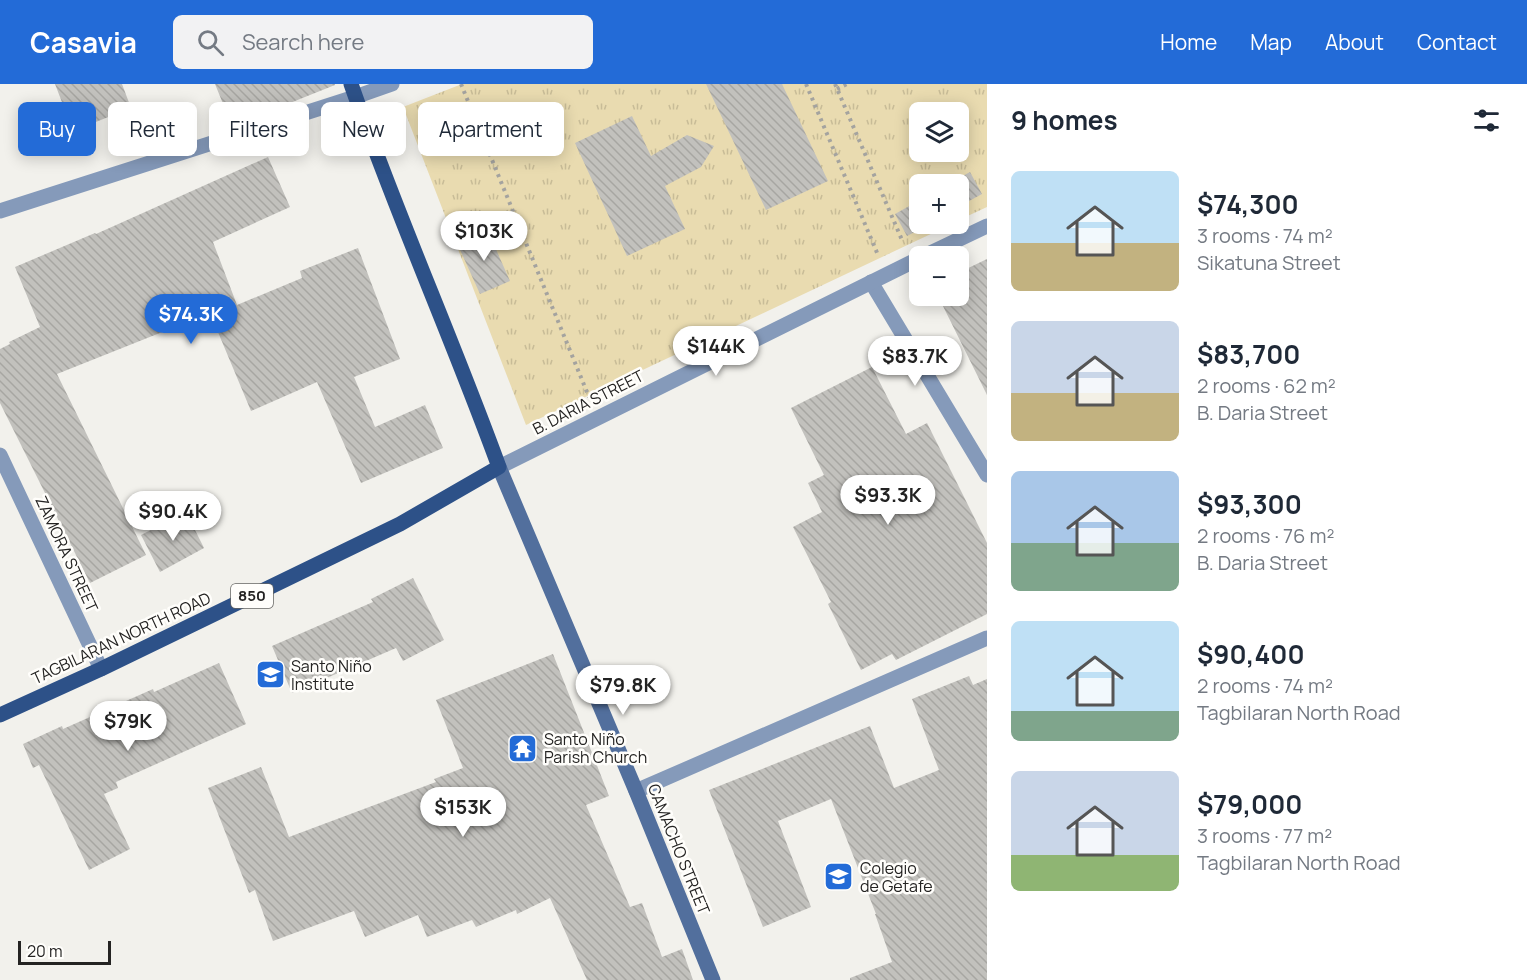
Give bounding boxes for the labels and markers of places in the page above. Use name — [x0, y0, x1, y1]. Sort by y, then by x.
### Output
pin: $103K — [442, 211, 526, 262]
pin: $74.3K — [142, 294, 240, 345]
pin: $144K — [674, 326, 758, 377]
pin: $83.7K — [866, 336, 964, 387]
pin: $93.3K — [839, 475, 937, 526]
pin: $90.4K — [124, 491, 222, 542]
place label: Santo Niño Institute — [291, 655, 372, 695]
school or university icon: Santo Niño Institute — [254, 659, 286, 691]
pin: $79.8K — [574, 665, 672, 716]
pin: $79K — [92, 701, 164, 752]
place label: Santo Niño Parish Church — [544, 728, 647, 768]
temple icon: Santo Niño Parish Church — [507, 732, 539, 764]
pin: $153K — [421, 787, 505, 838]
place label: Colegio de Getafe — [860, 857, 933, 897]
school or university icon: Colegio de Getafe — [823, 861, 855, 893]

